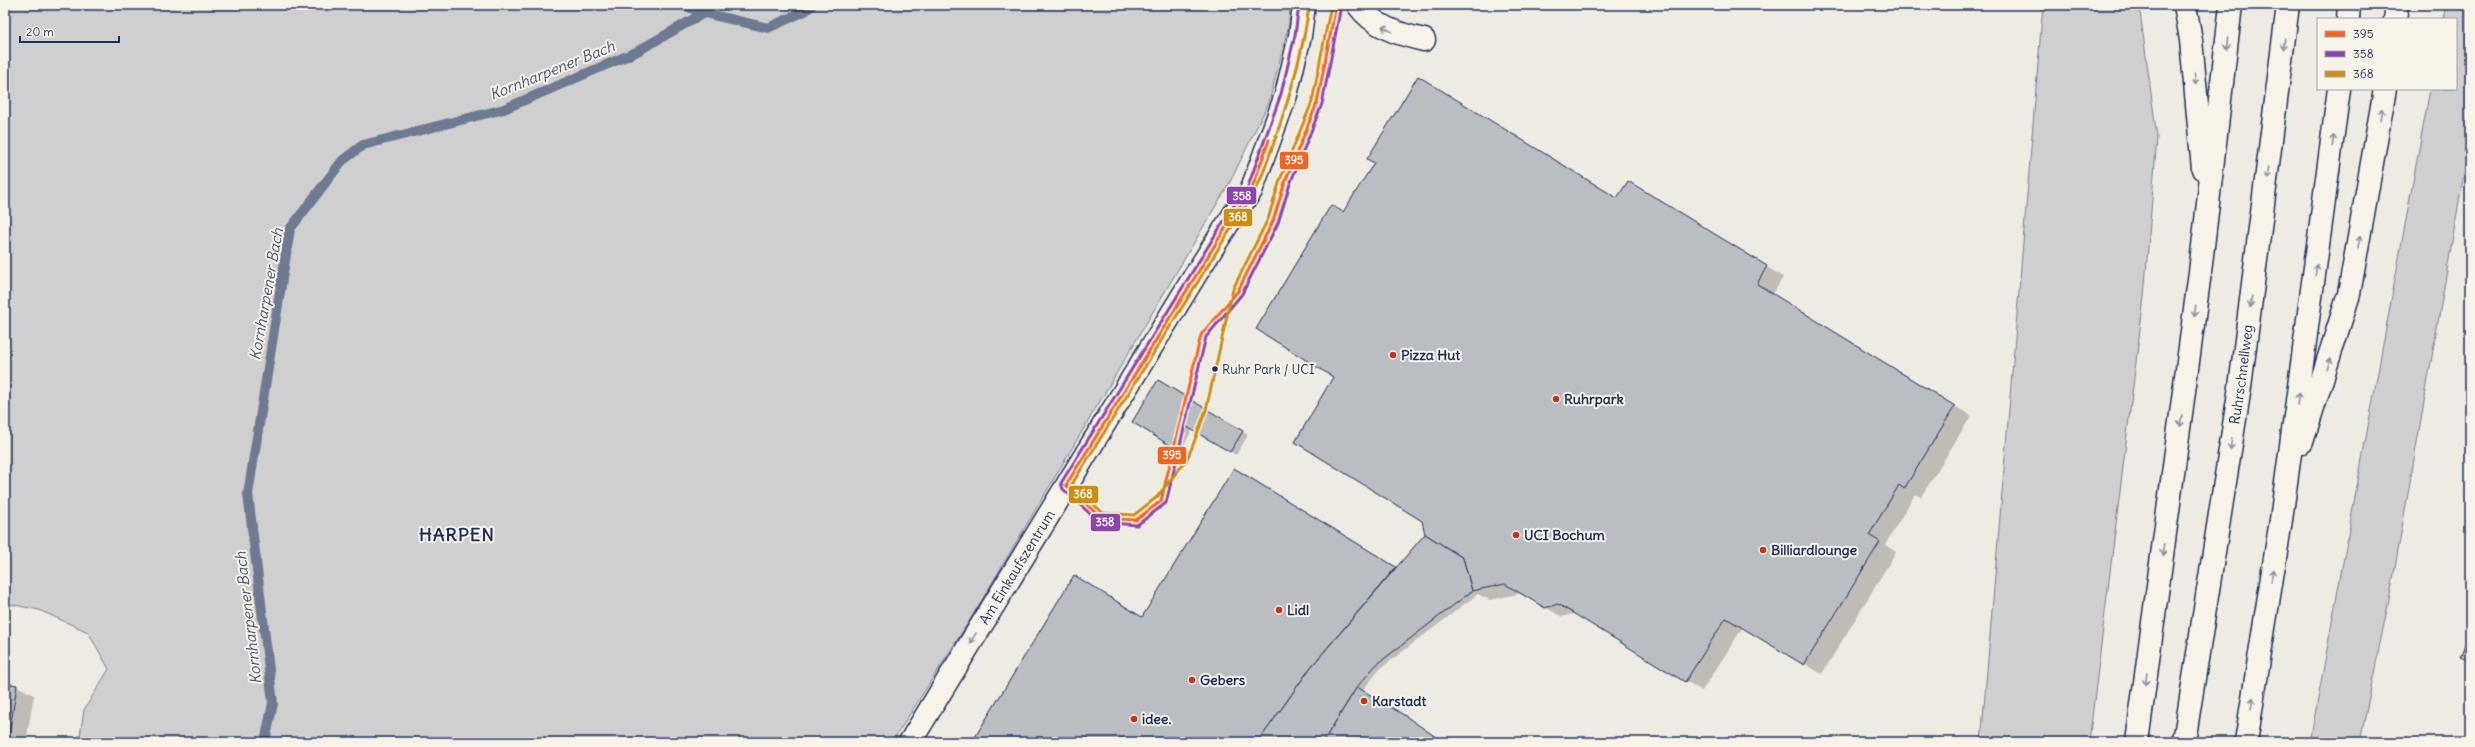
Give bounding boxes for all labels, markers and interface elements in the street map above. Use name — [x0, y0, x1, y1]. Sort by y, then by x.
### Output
scale bar — [20, 18, 119, 44]
legend — [2317, 18, 2457, 90]
text: 20 m — [26, 24, 54, 39]
one-way arrow — [1381, 24, 1393, 32]
text: 395 — [2353, 26, 2374, 41]
water label: Kornharpener Bach — [487, 36, 618, 104]
one-way arrow — [2223, 37, 2231, 50]
one-way arrow — [2280, 37, 2288, 50]
text: 358 — [2353, 46, 2374, 61]
text: 368 — [2353, 66, 2374, 81]
one-way arrow — [2191, 72, 2198, 85]
one-way arrow — [2377, 108, 2385, 121]
one-way arrow — [2329, 135, 2337, 148]
line badge: 395 — [1279, 151, 1309, 170]
text: 395 — [1285, 153, 1303, 167]
one-way arrow — [2264, 166, 2272, 179]
line badge: 358 — [1226, 186, 1257, 205]
text: 358 — [1233, 189, 1251, 203]
line badge: 368 — [1223, 208, 1253, 227]
text: 368 — [1229, 210, 1247, 224]
water label: Kornharpener Bach — [245, 226, 287, 361]
one-way arrow — [2355, 236, 2363, 249]
one-way arrow — [2312, 264, 2320, 277]
one-way arrow — [2247, 295, 2255, 308]
one-way arrow — [2191, 304, 2199, 317]
street label: Ruhrschnellweg — [2225, 323, 2257, 426]
place label: Pizza Hut — [1401, 346, 1460, 364]
marker: Pizza Hut — [1388, 350, 1398, 360]
one-way arrow — [2326, 356, 2333, 369]
place label: Ruhr Park / UCI — [1222, 361, 1315, 378]
marker: Ruhr Park / UCI — [1210, 364, 1220, 374]
place label: Ruhrpark — [1564, 390, 1624, 408]
one-way arrow — [2294, 393, 2302, 406]
marker: Ruhrpark — [1551, 394, 1561, 404]
one-way arrow — [2177, 414, 2185, 427]
one-way arrow — [2227, 437, 2235, 450]
line badge: 395 — [1157, 446, 1187, 465]
text: 395 — [1163, 448, 1181, 462]
line badge: 368 — [1068, 485, 1099, 504]
text: 368 — [1074, 487, 1092, 501]
street label: Am Einkaufszentrum — [975, 506, 1059, 628]
line badge: 358 — [1090, 513, 1121, 532]
text: 358 — [1096, 515, 1114, 529]
district label: HARPEN — [419, 523, 495, 546]
place label: UCI Bochum — [1524, 526, 1606, 544]
marker: UCI Bochum — [1511, 530, 1521, 540]
place label: Billiardlounge — [1771, 541, 1858, 559]
one-way arrow — [2159, 543, 2167, 556]
marker: Billiardlounge — [1758, 545, 1768, 555]
water label: Kornharpener Bach — [230, 550, 266, 685]
one-way arrow — [2269, 569, 2277, 582]
place label: Lidl — [1287, 601, 1309, 619]
marker: Lidl — [1274, 605, 1284, 615]
one-way arrow — [969, 632, 977, 644]
place label: Gebers — [1200, 671, 1246, 689]
one-way arrow — [2142, 672, 2150, 685]
marker: Gebers — [1187, 675, 1197, 685]
place label: Karstadt — [1372, 692, 1427, 710]
marker: Karstadt — [1359, 696, 1369, 706]
one-way arrow — [2248, 697, 2256, 710]
place label: idee. — [1142, 710, 1171, 728]
marker: idee. — [1129, 714, 1139, 724]

